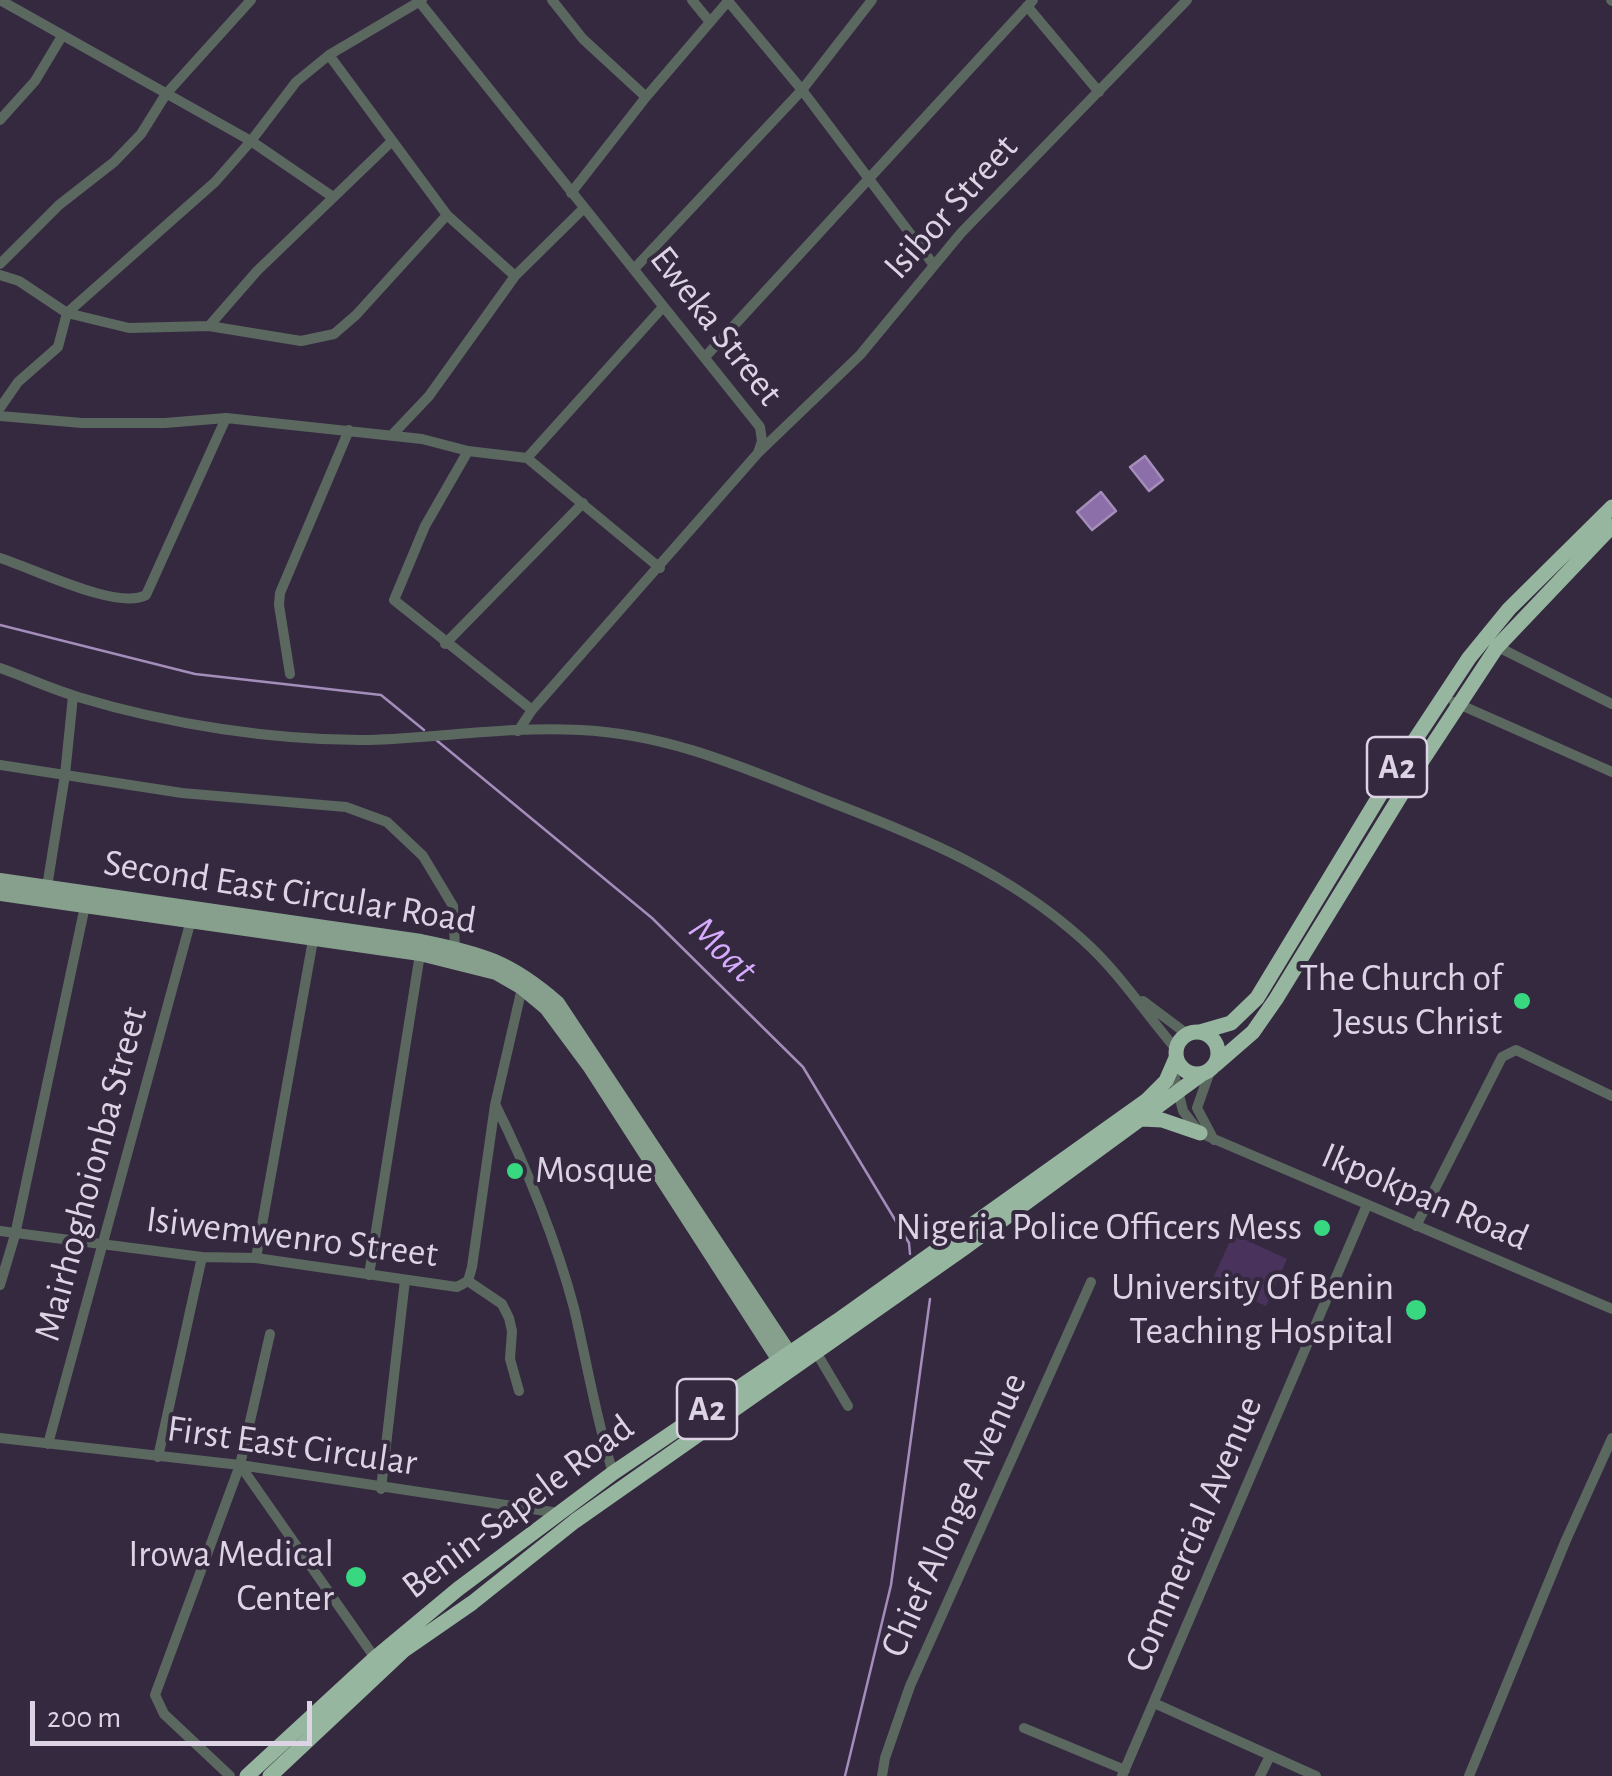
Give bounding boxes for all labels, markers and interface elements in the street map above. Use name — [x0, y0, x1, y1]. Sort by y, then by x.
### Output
street label: Isibor Street — [874, 125, 1028, 289]
street label: Eweka Street — [640, 237, 792, 415]
road number: A2 — [1367, 737, 1427, 797]
street label: Second East Circular Road — [100, 840, 480, 944]
water label: Moat — [679, 906, 767, 994]
place label: The Church of Jesus Christ — [1299, 956, 1502, 1046]
marker: The Church of Jesus Christ — [1511, 990, 1533, 1012]
street label: Mairhoghoionba Street — [24, 1002, 158, 1346]
street label: Ikpokpan Road — [1314, 1133, 1536, 1261]
place label: Mosque — [535, 1148, 653, 1194]
marker: Mosque — [504, 1160, 526, 1182]
street label: Isiwemwenro Street — [144, 1196, 440, 1278]
place label: Nigeria Police Officers Mess — [895, 1205, 1302, 1251]
marker: Nigeria Police Officers Mess — [1311, 1217, 1333, 1239]
place label: University Of Benin Teaching Hospital — [1111, 1265, 1394, 1355]
marker: University Of Benin Teaching Hospital — [1403, 1297, 1429, 1323]
street label: Chief Alonge Avenue — [871, 1366, 1037, 1664]
road number: A2 — [677, 1379, 737, 1439]
street label: Commercial Avenue — [1115, 1389, 1273, 1679]
street label: Benin-Sapele Road — [393, 1405, 643, 1609]
street label: First East Circular — [164, 1406, 420, 1486]
place label: Irowa Medical Center — [128, 1532, 334, 1622]
marker: Irowa Medical Center — [343, 1564, 369, 1590]
scale bar — [35, 1681, 318, 1743]
text: 200 m — [47, 1703, 121, 1733]

